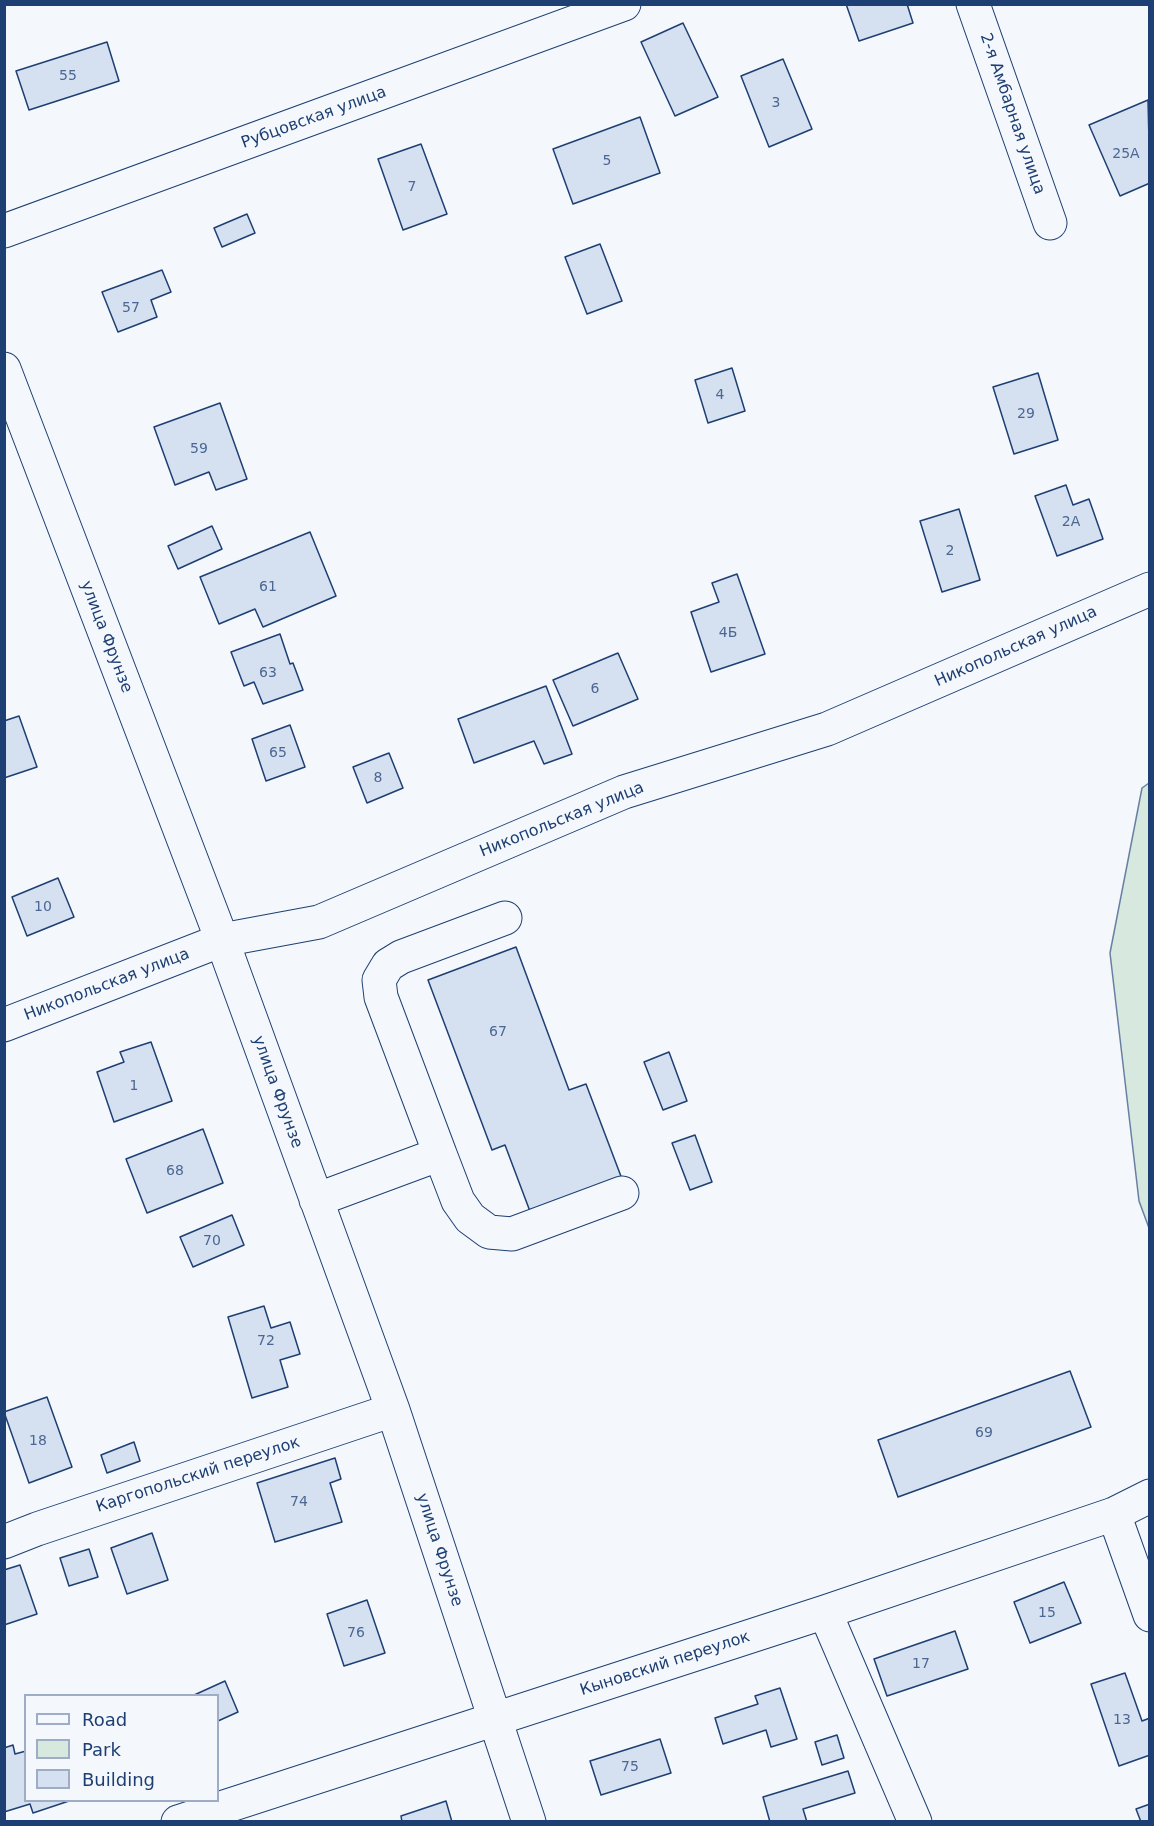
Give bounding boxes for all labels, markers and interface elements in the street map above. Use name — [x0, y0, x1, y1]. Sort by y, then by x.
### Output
street label: 2-я Амбарная улица — [975, 31, 1049, 197]
house number: 55 — [59, 68, 77, 84]
street label: Рубцовская улица — [239, 83, 389, 153]
house number: 3 — [772, 95, 780, 111]
house number: 25А — [1112, 146, 1140, 162]
house number: 5 — [603, 153, 611, 169]
house number: 7 — [408, 179, 416, 195]
house number: 57 — [122, 300, 140, 316]
house number: 4 — [716, 387, 724, 403]
house number: 29 — [1017, 406, 1035, 422]
house number: 59 — [190, 441, 208, 457]
house number: 2А — [1062, 514, 1080, 530]
house number: 2 — [946, 543, 954, 559]
street label: улица Фрунзе — [76, 578, 136, 696]
house number: 61 — [259, 579, 277, 595]
street label: Никопольская улица — [932, 603, 1100, 691]
house number: 4Б — [719, 625, 737, 641]
house number: 63 — [259, 665, 277, 681]
house number: 6 — [591, 681, 599, 697]
house number: 65 — [269, 745, 287, 761]
house number: 8 — [374, 770, 382, 786]
street label: Никопольская улица — [477, 778, 647, 862]
house number: 10 — [34, 899, 52, 915]
street label: Никопольская улица — [22, 945, 192, 1025]
house number: 67 — [489, 1024, 507, 1040]
street label: улица Фрунзе — [248, 1033, 306, 1151]
house number: 1 — [130, 1078, 138, 1094]
house number: 68 — [166, 1163, 184, 1179]
house number: 70 — [203, 1233, 221, 1249]
house number: 72 — [257, 1333, 275, 1349]
house number: 69 — [975, 1425, 993, 1441]
house number: 18 — [29, 1433, 47, 1449]
street label: Каргопольский переулок — [94, 1433, 302, 1517]
street label: улица Фрунзе — [412, 1491, 466, 1609]
house number: 74 — [290, 1494, 308, 1510]
house number: 15 — [1038, 1605, 1056, 1621]
house number: 76 — [347, 1625, 365, 1641]
street label: Кыновский переулок — [578, 1627, 752, 1701]
house number: 17 — [912, 1656, 930, 1672]
legend — [24, 1694, 219, 1802]
text: Road — [82, 1709, 127, 1730]
house number: 13 — [1113, 1712, 1131, 1728]
text: Park — [82, 1739, 121, 1760]
house number: 75 — [621, 1759, 639, 1775]
text: Building — [82, 1769, 155, 1790]

